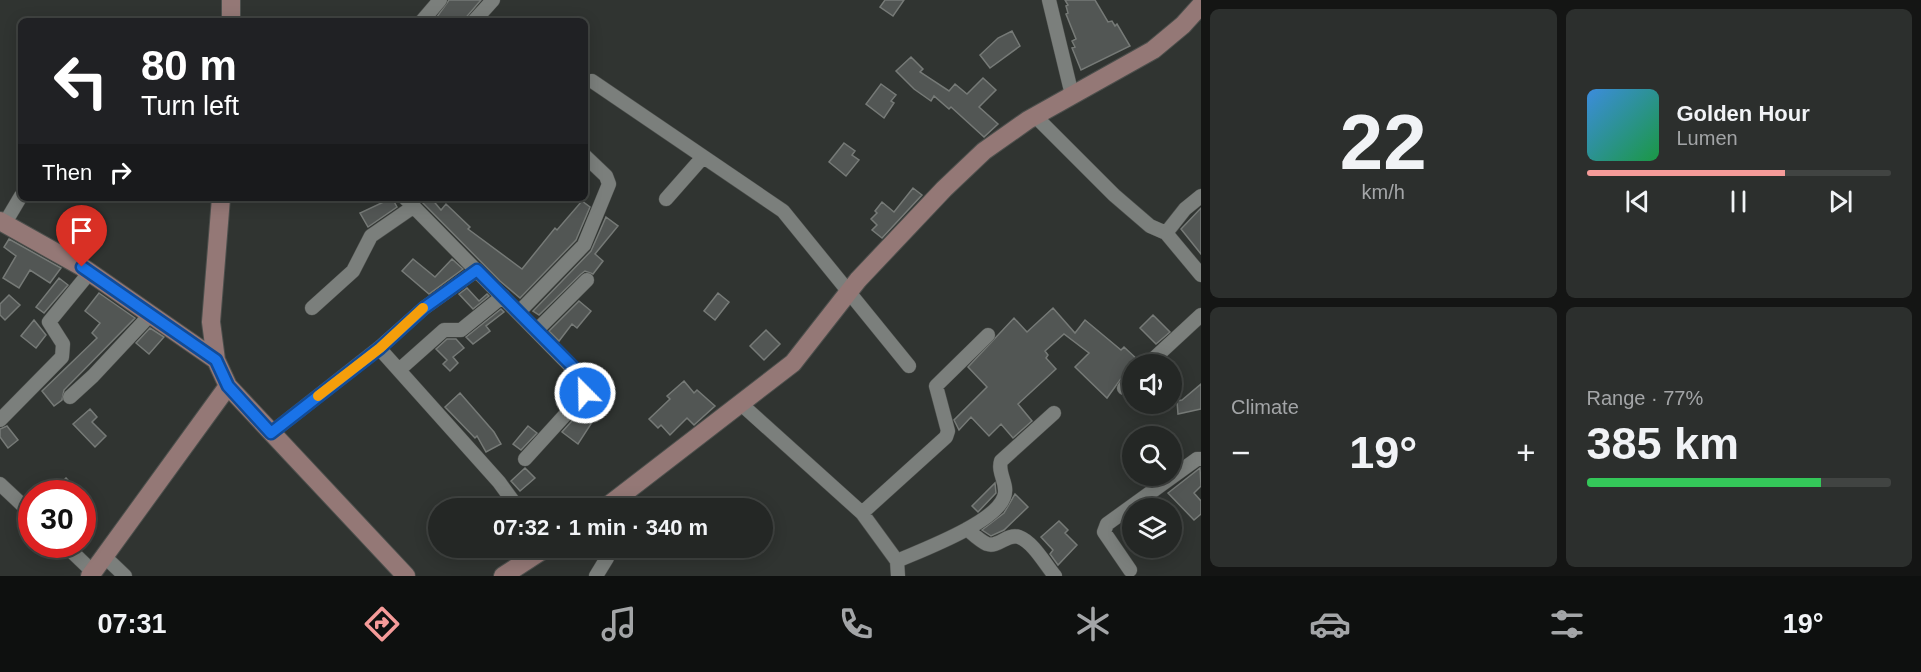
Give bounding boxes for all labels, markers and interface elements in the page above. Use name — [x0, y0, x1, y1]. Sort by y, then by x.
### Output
icon: left — [42, 42, 120, 120]
text: 80 m — [141, 42, 237, 89]
text: Turn left — [141, 91, 239, 121]
text: 22 — [1340, 98, 1427, 186]
text: Golden Hour — [1677, 101, 1810, 126]
text: Lumen — [1677, 127, 1738, 149]
icon: right — [104, 156, 137, 189]
text: Then — [42, 160, 92, 185]
text: km/h — [1362, 181, 1405, 203]
icon: previous — [1621, 185, 1654, 218]
icon: pause — [1722, 185, 1755, 218]
icon: next — [1824, 185, 1857, 218]
pin — [56, 205, 107, 267]
icon: arrive — [65, 214, 98, 247]
map controls — [1122, 354, 1182, 558]
button: sound — [1122, 354, 1182, 414]
position arrow — [553, 361, 617, 425]
text: Range · 77% — [1587, 387, 1703, 409]
text: Climate — [1231, 396, 1299, 418]
text: 385 km — [1587, 418, 1739, 469]
button: search — [1122, 426, 1182, 486]
text: 19° — [1349, 427, 1417, 478]
text: − — [1231, 434, 1250, 471]
text: + — [1516, 434, 1536, 471]
speed limit sign: 30 — [18, 480, 96, 558]
button: layers — [1122, 498, 1182, 558]
text: 07:32 · 1 min · 340 m — [493, 515, 708, 540]
icon: directions — [361, 603, 403, 645]
icon: music — [598, 603, 640, 645]
icon: phone — [835, 603, 877, 645]
icon: climate — [1072, 603, 1114, 645]
icon: car — [1309, 603, 1351, 645]
icon: filters — [1546, 603, 1588, 645]
text: 07:31 — [97, 609, 167, 639]
text: 19° — [1783, 609, 1823, 639]

